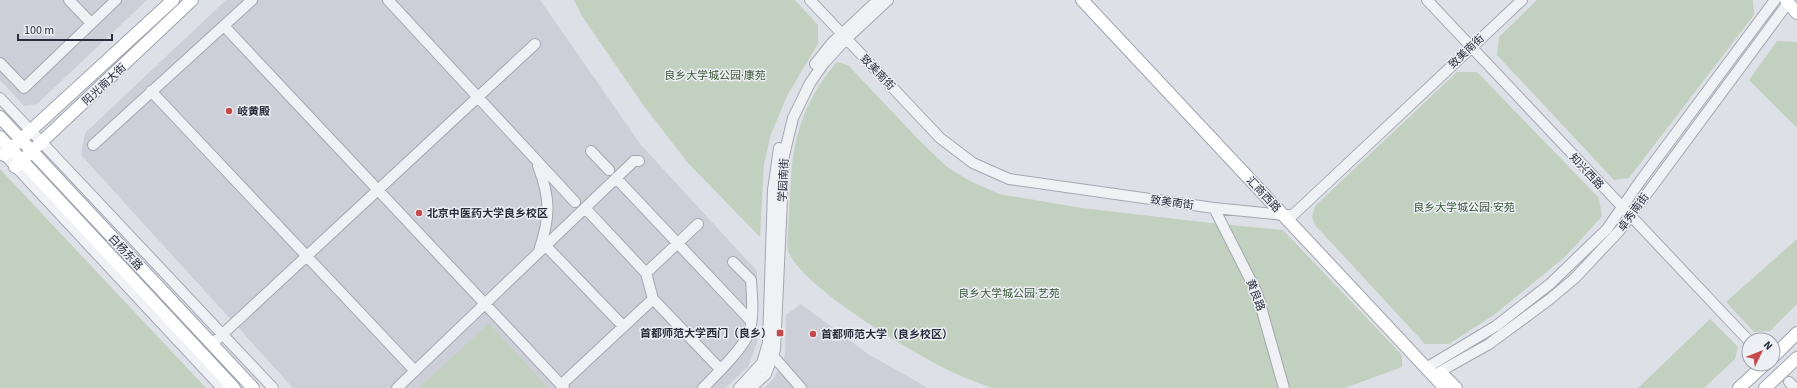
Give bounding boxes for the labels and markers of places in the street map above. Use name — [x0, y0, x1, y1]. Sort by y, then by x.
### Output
place label: 岐黄殿 — [237, 104, 270, 119]
marker: 岐黄殿 — [224, 106, 234, 116]
place label: 北京中医药大学良乡校区 — [427, 206, 548, 221]
marker: 北京中医药大学良乡校区 — [414, 208, 424, 218]
place label: 首都师范大学西门（良乡） — [640, 326, 772, 341]
place label: 首都师范大学（良乡校区） — [821, 327, 953, 342]
marker: 首都师范大学西门（良乡） — [775, 328, 785, 338]
marker: 首都师范大学（良乡校区） — [808, 329, 818, 339]

